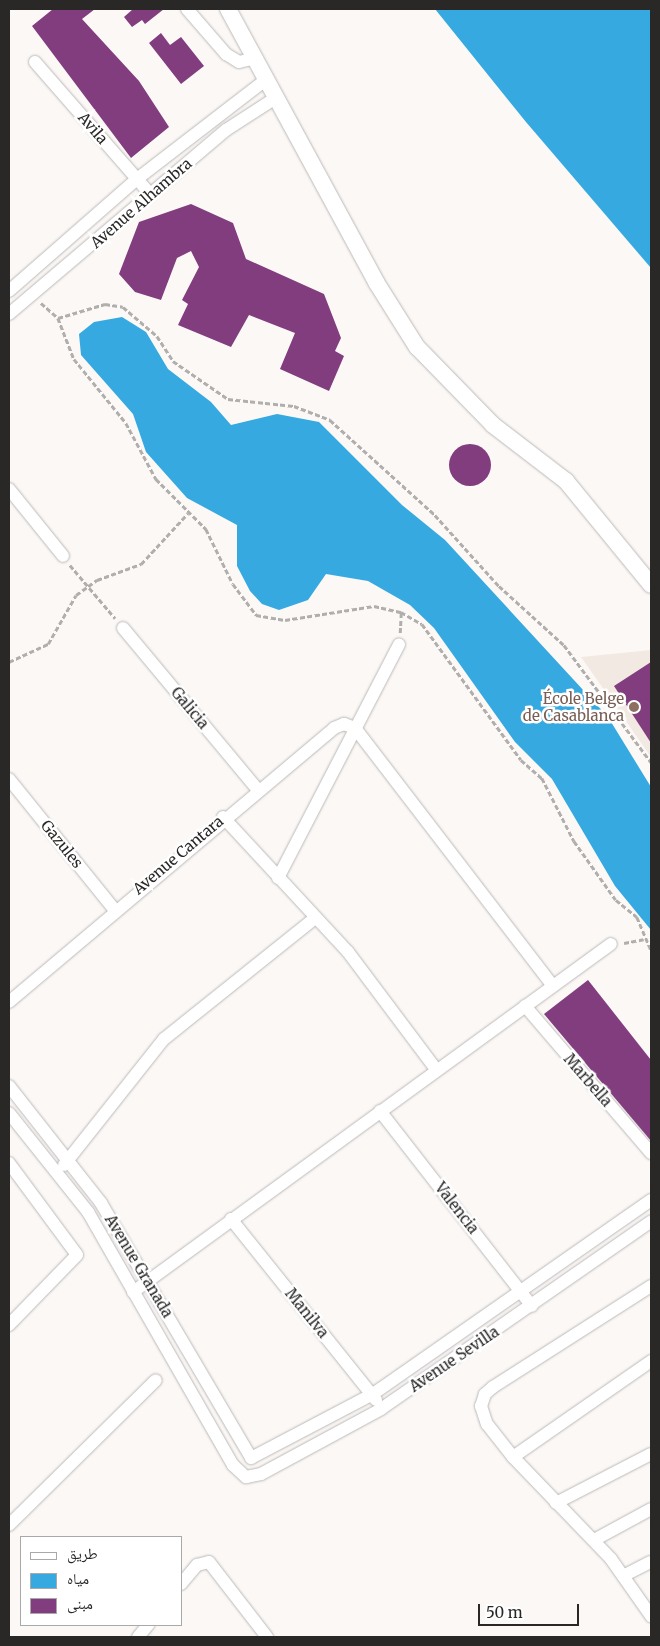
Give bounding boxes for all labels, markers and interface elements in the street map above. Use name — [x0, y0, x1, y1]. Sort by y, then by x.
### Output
street label: Avila — [74, 109, 112, 147]
street label: Avenue Alhambra — [87, 154, 195, 252]
street label: Galicia — [167, 684, 213, 732]
place label: École Belge de Casablanca — [523, 689, 624, 724]
marker: École Belge de Casablanca — [628, 701, 640, 713]
street label: Avenue Cantara — [129, 812, 227, 898]
street label: Gazules — [37, 816, 87, 872]
street label: Marbella — [560, 1050, 616, 1110]
street label: Valencia — [431, 1179, 483, 1237]
street label: Avenue Granada — [101, 1211, 177, 1321]
street label: Manilva — [282, 1285, 332, 1341]
street label: Avenue Sevilla — [406, 1322, 502, 1396]
legend — [20, 1536, 182, 1626]
text: طريق — [67, 1544, 98, 1563]
text: مياه — [67, 1569, 89, 1588]
text: مبنى — [67, 1594, 93, 1613]
scale bar — [480, 1594, 581, 1626]
text: 50 m — [486, 1603, 523, 1622]

